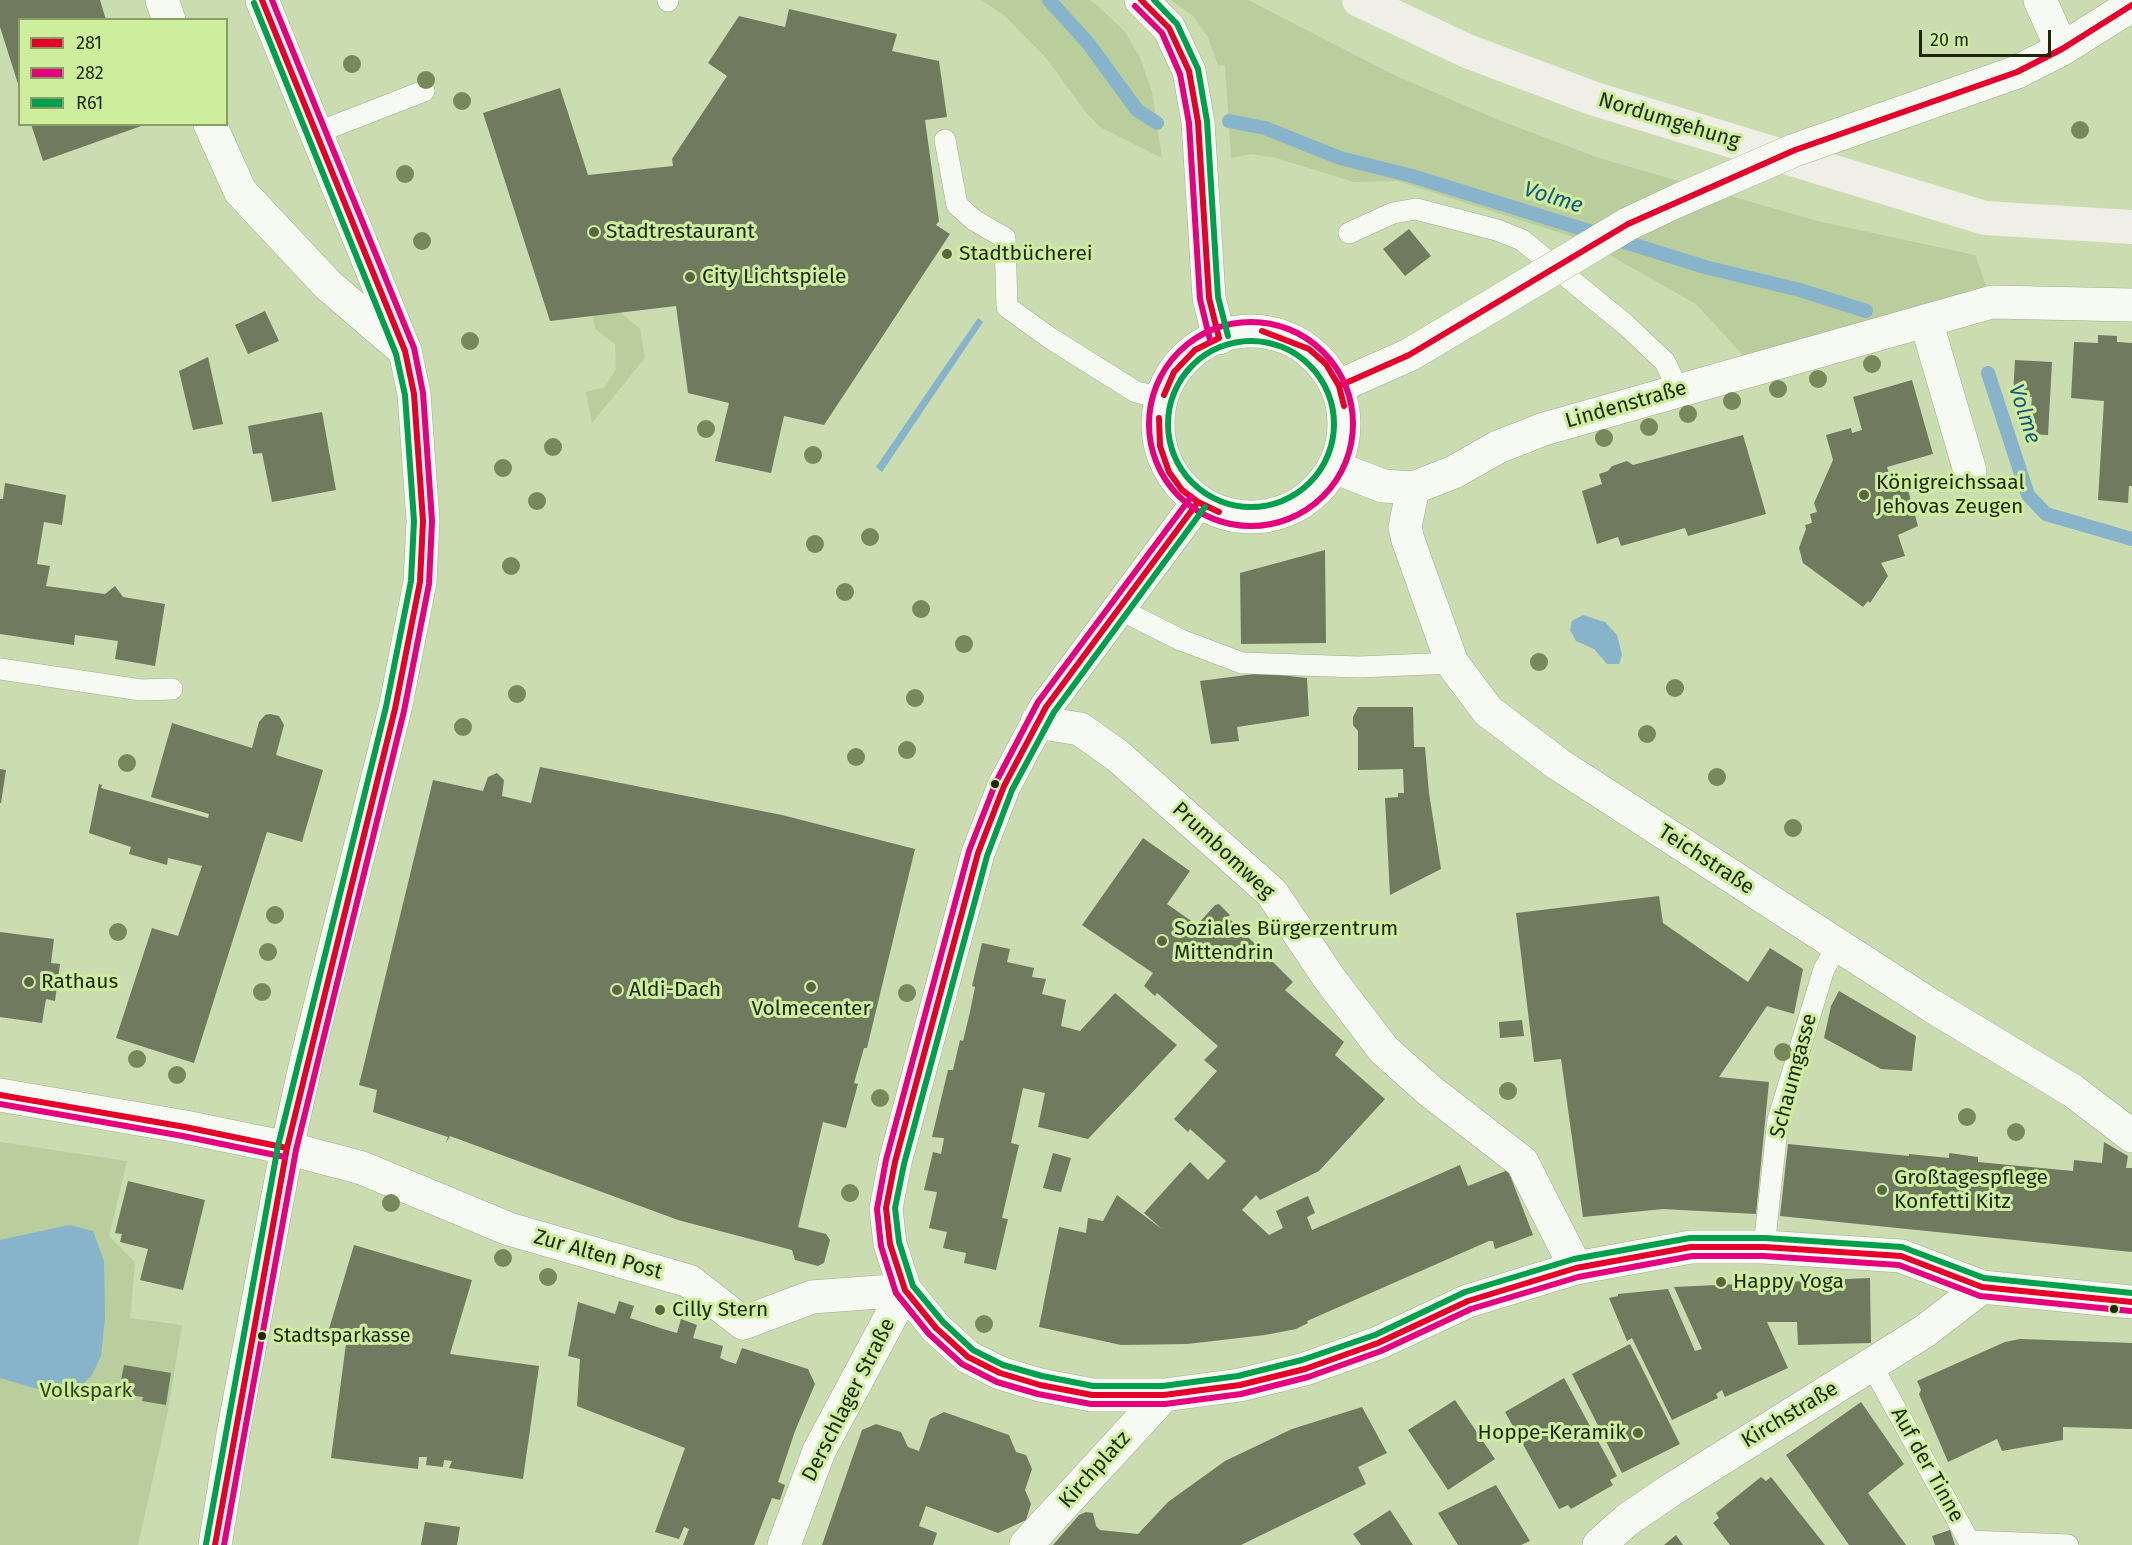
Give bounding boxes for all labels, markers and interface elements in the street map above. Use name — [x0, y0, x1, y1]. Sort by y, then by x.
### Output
legend — [18, 18, 228, 126]
scale bar — [1922, 18, 2054, 56]
text: 20 m — [1930, 29, 1969, 51]
text: 281 — [76, 32, 102, 54]
text: 282 — [76, 62, 104, 84]
street label: Nordumgehung — [1595, 88, 1743, 154]
text: R61 — [76, 92, 103, 114]
water label: Volme — [1520, 177, 1586, 219]
place label: Stadtrestaurant — [606, 219, 755, 245]
marker: Stadtrestaurant — [587, 225, 601, 239]
place label: Stadtbücherei — [959, 241, 1093, 267]
marker: Stadtbücherei — [940, 247, 954, 261]
place label: City Lichtspiele — [702, 264, 847, 290]
marker: City Lichtspiele — [683, 270, 697, 284]
street label: Lindenstraße — [1562, 376, 1690, 434]
water label: Volme — [2002, 381, 2046, 447]
place label: Königreichssaal Jehovas Zeugen — [1876, 470, 2025, 520]
marker: Königreichssaal Jehovas Zeugen — [1857, 488, 1871, 502]
unlabelled marker — [989, 778, 1001, 790]
street label: Prumbomweg — [1167, 797, 1279, 905]
street label: Teichstraße — [1653, 820, 1759, 900]
place label: Soziales Bürgerzentrum Mittendrin — [1174, 916, 1398, 966]
marker: Soziales Bürgerzentrum Mittendrin — [1155, 934, 1169, 948]
place label: Rathaus — [41, 969, 118, 995]
marker: Rathaus — [22, 975, 36, 989]
place label: Aldi-Dach — [629, 977, 721, 1003]
marker: Volmecenter — [804, 980, 818, 994]
marker: Aldi-Dach — [610, 983, 624, 997]
place label: Volmecenter — [751, 996, 871, 1022]
street label: Schaumgasse — [1765, 1011, 1823, 1141]
place label: Großtagespflege Konfetti Kitz — [1894, 1165, 2048, 1215]
marker: Großtagespflege Konfetti Kitz — [1875, 1183, 1889, 1197]
street label: Zur Alten Post — [531, 1225, 665, 1285]
place label: Happy Yoga — [1733, 1269, 1844, 1295]
marker: Happy Yoga — [1714, 1275, 1728, 1289]
place label: Cilly Stern — [672, 1297, 768, 1323]
marker: Cilly Stern — [653, 1303, 667, 1317]
unlabelled marker — [2108, 1303, 2120, 1315]
street label: Derschlager Straße — [797, 1314, 901, 1486]
place label: Stadtsparkasse — [273, 1324, 411, 1348]
marker: Stadtsparkasse — [256, 1330, 268, 1342]
street label: Kirchstraße — [1737, 1376, 1843, 1454]
park label: Volkspark — [40, 1378, 132, 1404]
street label: Auf der Tinne — [1885, 1403, 1969, 1527]
place label: Hoppe-Keramik — [1478, 1420, 1626, 1446]
street label: Kirchplatz — [1054, 1426, 1136, 1514]
marker: Hoppe-Keramik — [1631, 1426, 1645, 1440]

